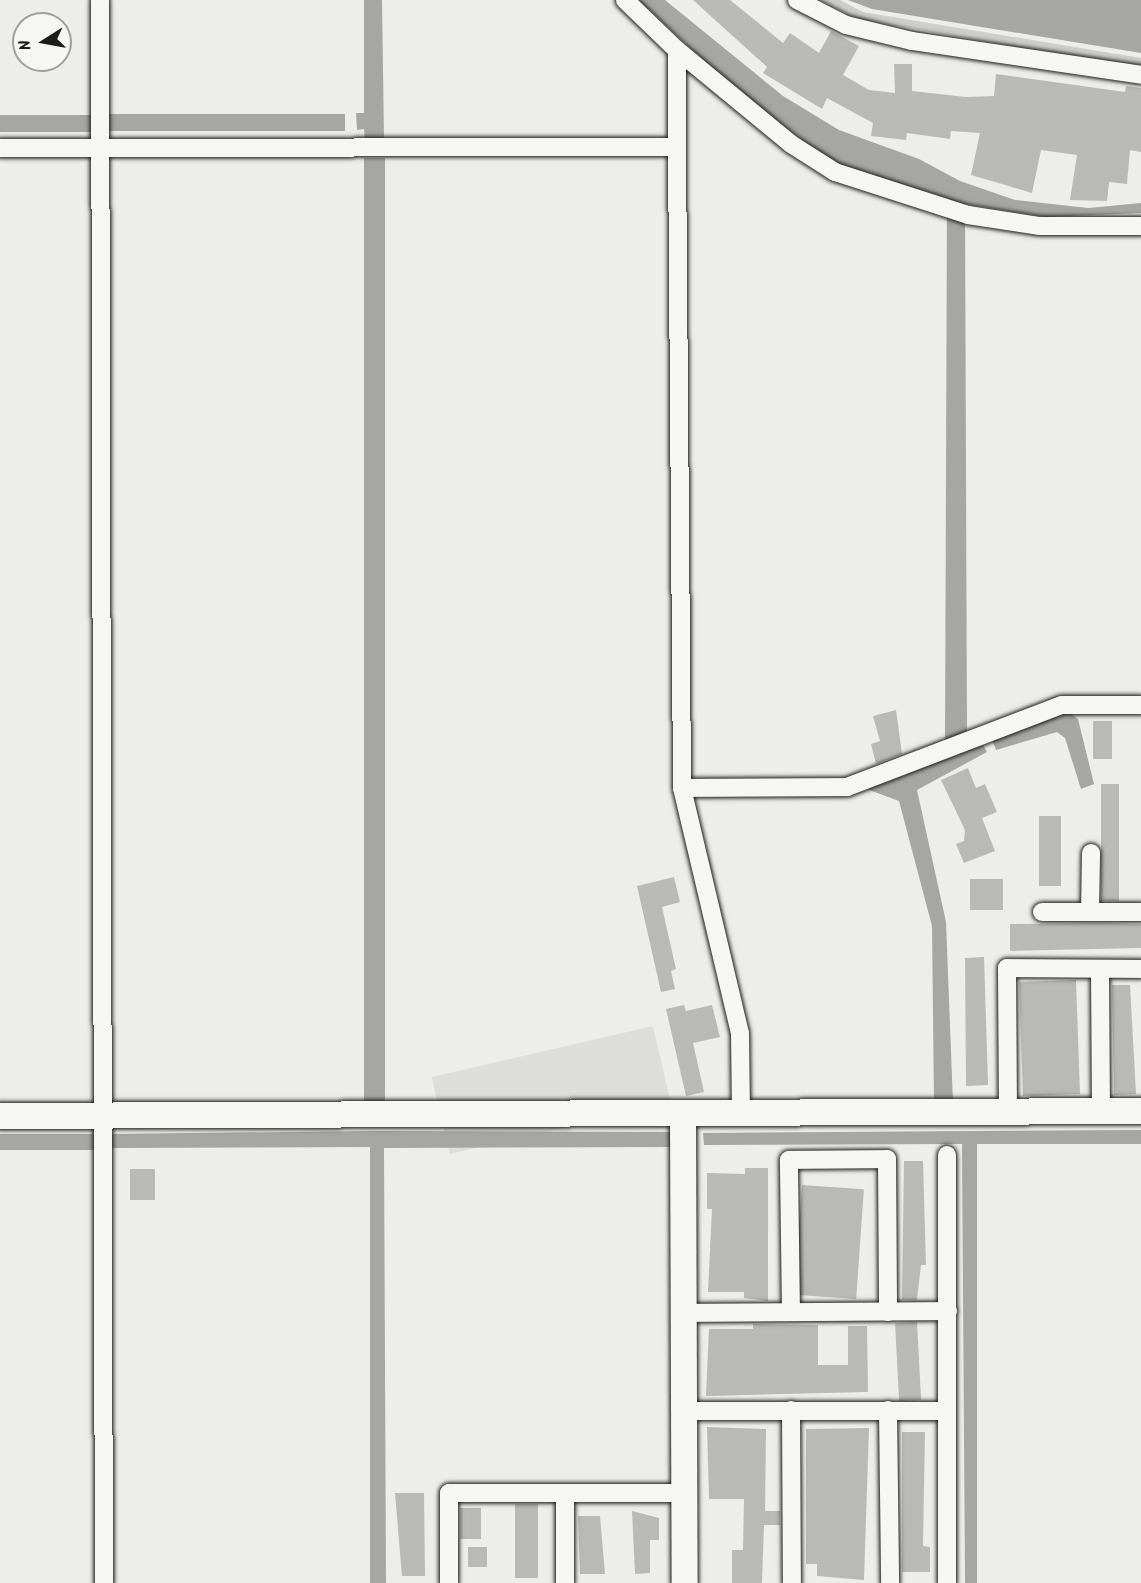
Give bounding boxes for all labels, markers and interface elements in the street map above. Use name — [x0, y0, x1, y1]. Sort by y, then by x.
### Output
north arrow — [12, 12, 72, 72]
text: N — [13, 38, 39, 53]

